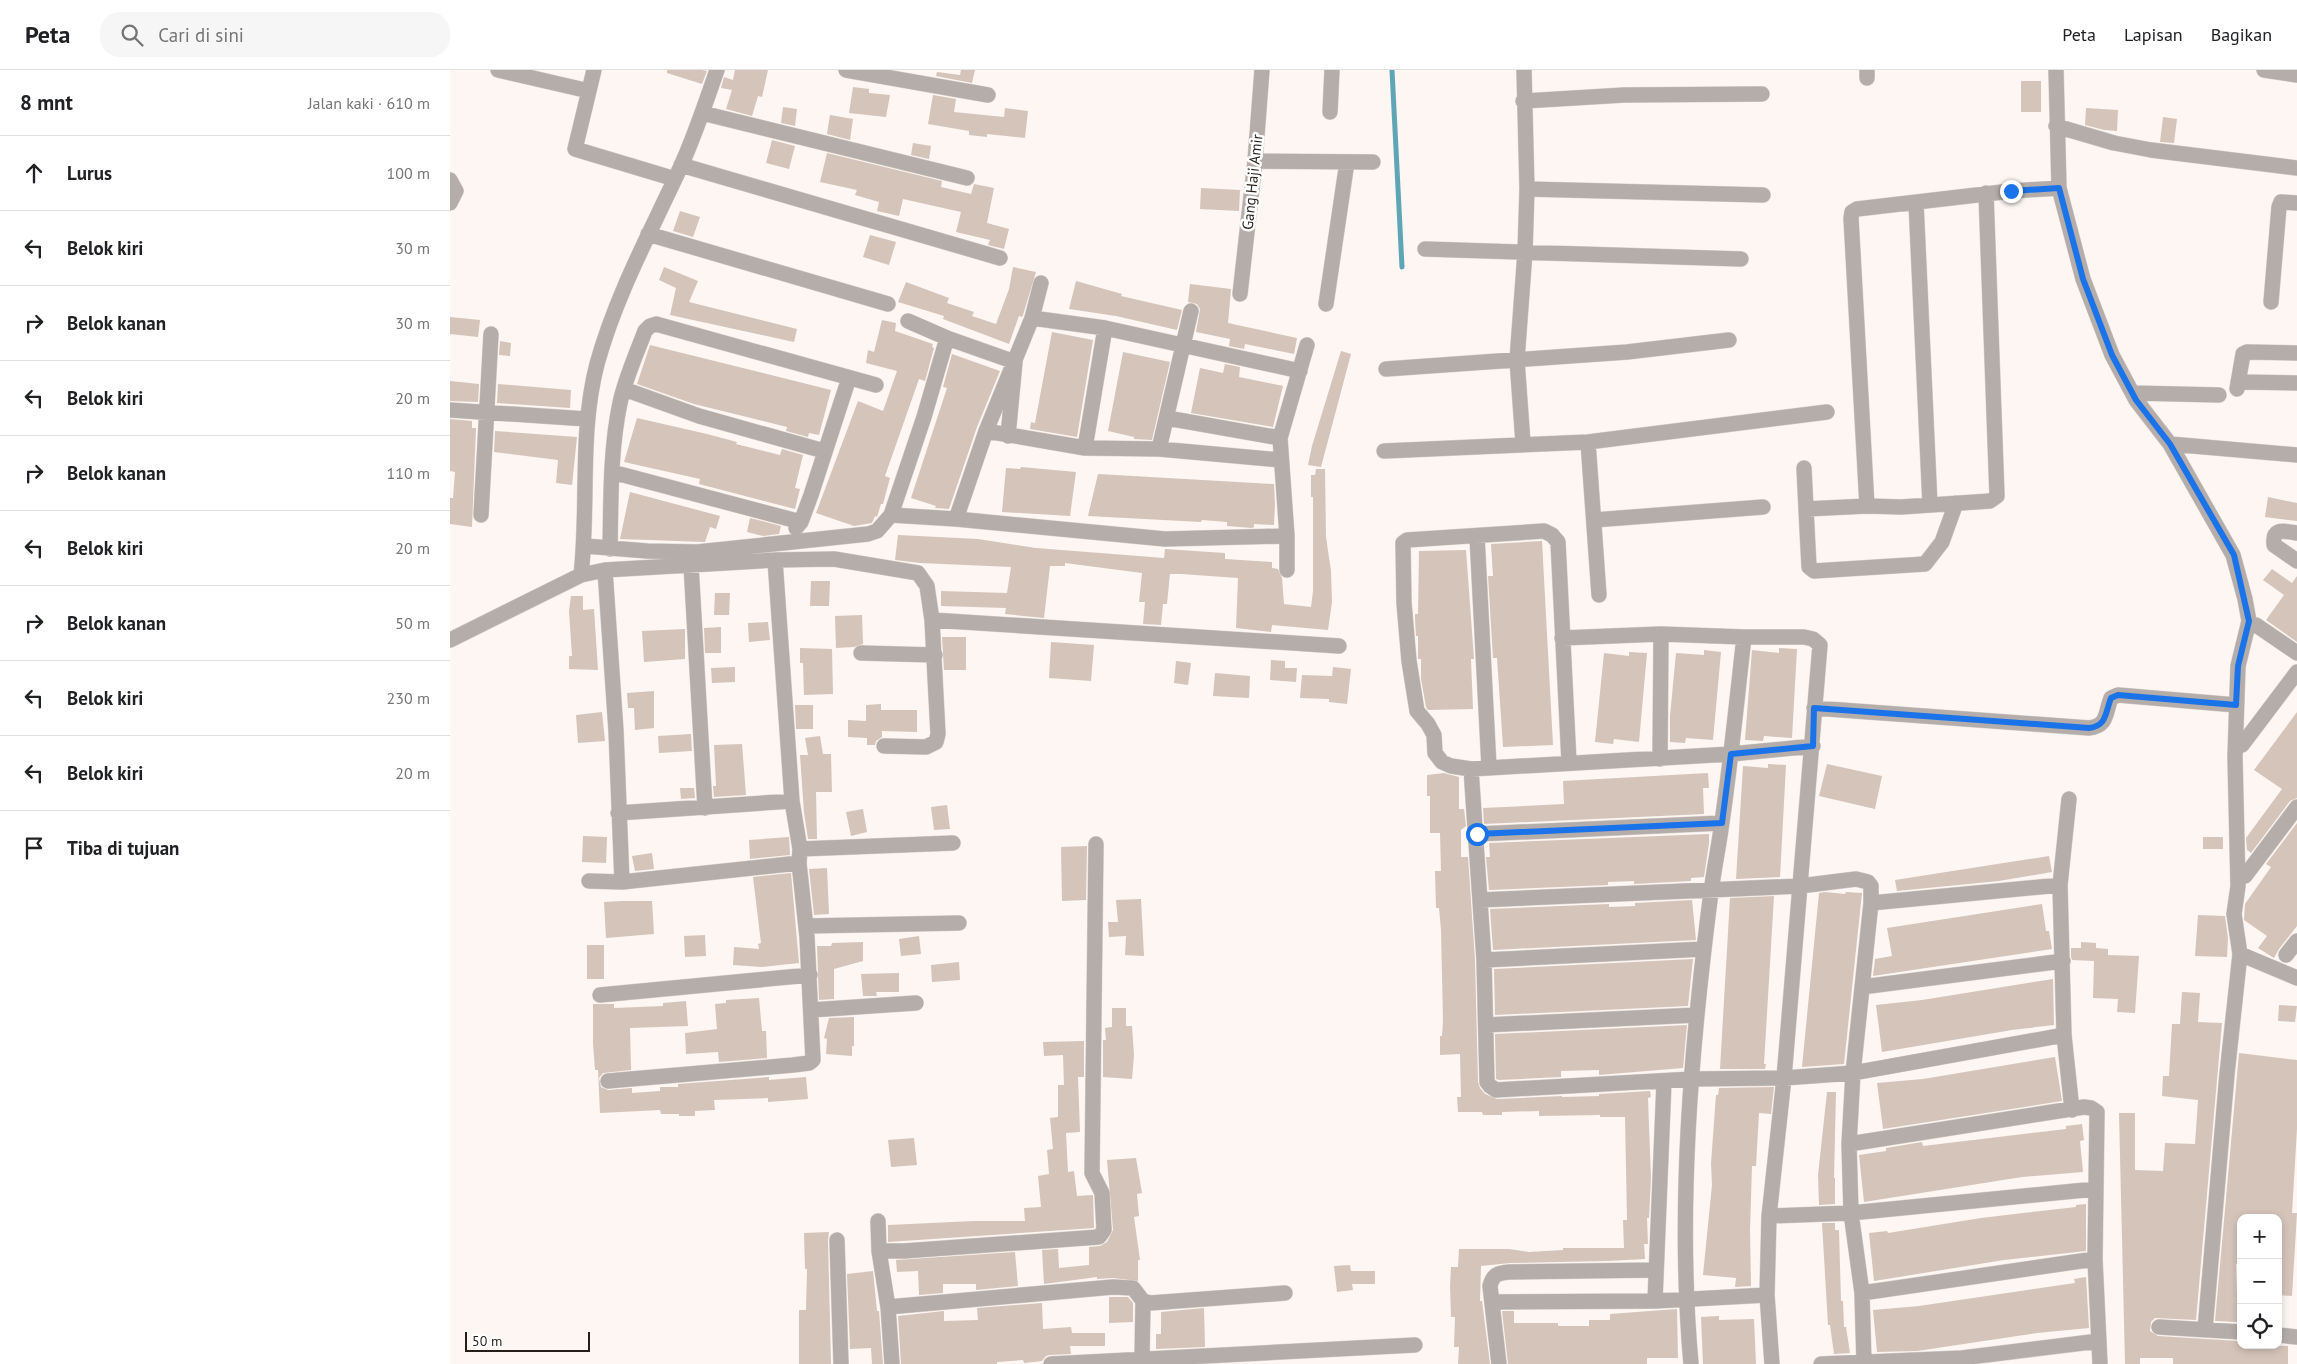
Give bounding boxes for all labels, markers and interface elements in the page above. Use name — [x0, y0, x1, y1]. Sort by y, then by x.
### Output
search box — [100, 12, 450, 57]
text: Peta — [25, 19, 70, 50]
icon: search — [118, 21, 146, 49]
text: Cari di sini — [158, 23, 244, 47]
text: Peta — [2062, 23, 2096, 46]
text: Lapisan — [2124, 23, 2183, 46]
text: Bagikan — [2211, 23, 2272, 46]
text: 8 mnt — [20, 89, 73, 116]
text: Jalan kaki · 610 m — [308, 93, 430, 113]
street label: Gang Haji Amir — [1238, 133, 1266, 231]
icon: ahead — [20, 159, 48, 187]
text: Lurus — [67, 161, 112, 185]
text: 100 m — [387, 163, 430, 183]
route end — [2000, 180, 2023, 203]
icon: left — [20, 234, 48, 262]
text: Belok kiri — [67, 236, 143, 260]
text: 30 m — [395, 238, 430, 258]
icon: right — [20, 309, 48, 337]
text: Belok kanan — [67, 311, 166, 335]
text: 30 m — [395, 313, 430, 333]
icon: left — [20, 384, 48, 412]
text: Belok kiri — [67, 386, 143, 410]
text: 20 m — [395, 388, 430, 408]
icon: right — [20, 459, 48, 487]
text: Belok kanan — [67, 461, 166, 485]
text: 110 m — [387, 463, 430, 483]
icon: left — [20, 534, 48, 562]
text: Belok kiri — [67, 536, 143, 560]
text: 20 m — [395, 538, 430, 558]
icon: right — [20, 609, 48, 637]
text: Belok kanan — [67, 611, 166, 635]
text: 50 m — [395, 613, 430, 633]
icon: left — [20, 684, 48, 712]
text: Belok kiri — [67, 686, 143, 710]
text: 230 m — [387, 688, 430, 708]
icon: left — [20, 759, 48, 787]
text: Belok kiri — [67, 761, 143, 785]
text: 20 m — [395, 763, 430, 783]
route start — [1466, 823, 1489, 846]
icon: arrive — [20, 834, 48, 862]
text: Tiba di tujuan — [67, 836, 179, 860]
map controls — [2237, 1214, 2282, 1349]
button: + — [2237, 1214, 2282, 1259]
button: − — [2237, 1259, 2282, 1304]
button: locate — [2237, 1304, 2282, 1349]
scale bar — [465, 1329, 590, 1352]
text: 50 m — [472, 1332, 502, 1350]

